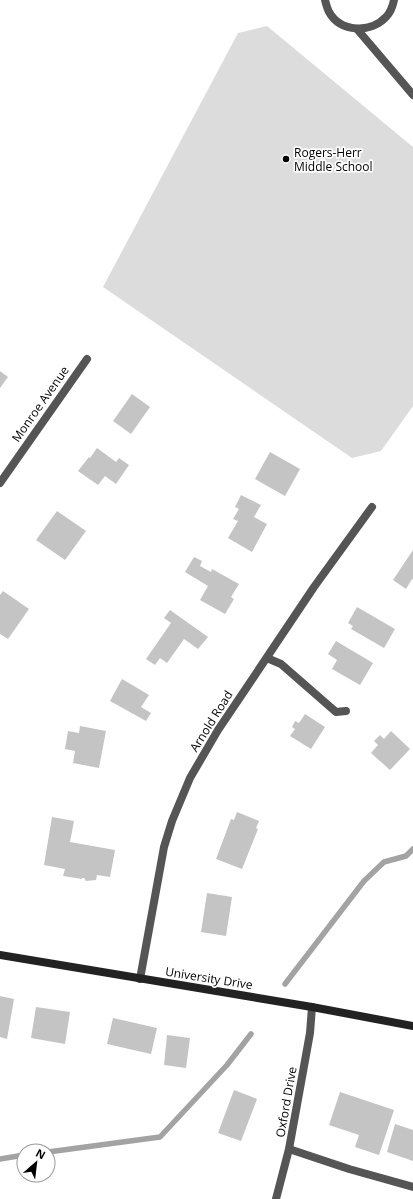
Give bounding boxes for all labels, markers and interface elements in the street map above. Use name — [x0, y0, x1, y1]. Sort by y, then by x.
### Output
place label: Rogers-Herr Middle School — [294, 144, 373, 175]
marker: Rogers-Herr Middle School — [281, 154, 291, 164]
street label: Monroe Avenue — [7, 362, 73, 445]
street label: Arnold Road — [185, 687, 237, 755]
street label: University Drive — [164, 963, 254, 993]
street label: Oxford Drive — [271, 1065, 301, 1139]
north arrow — [16, 1143, 56, 1183]
text: N — [33, 1145, 48, 1162]

